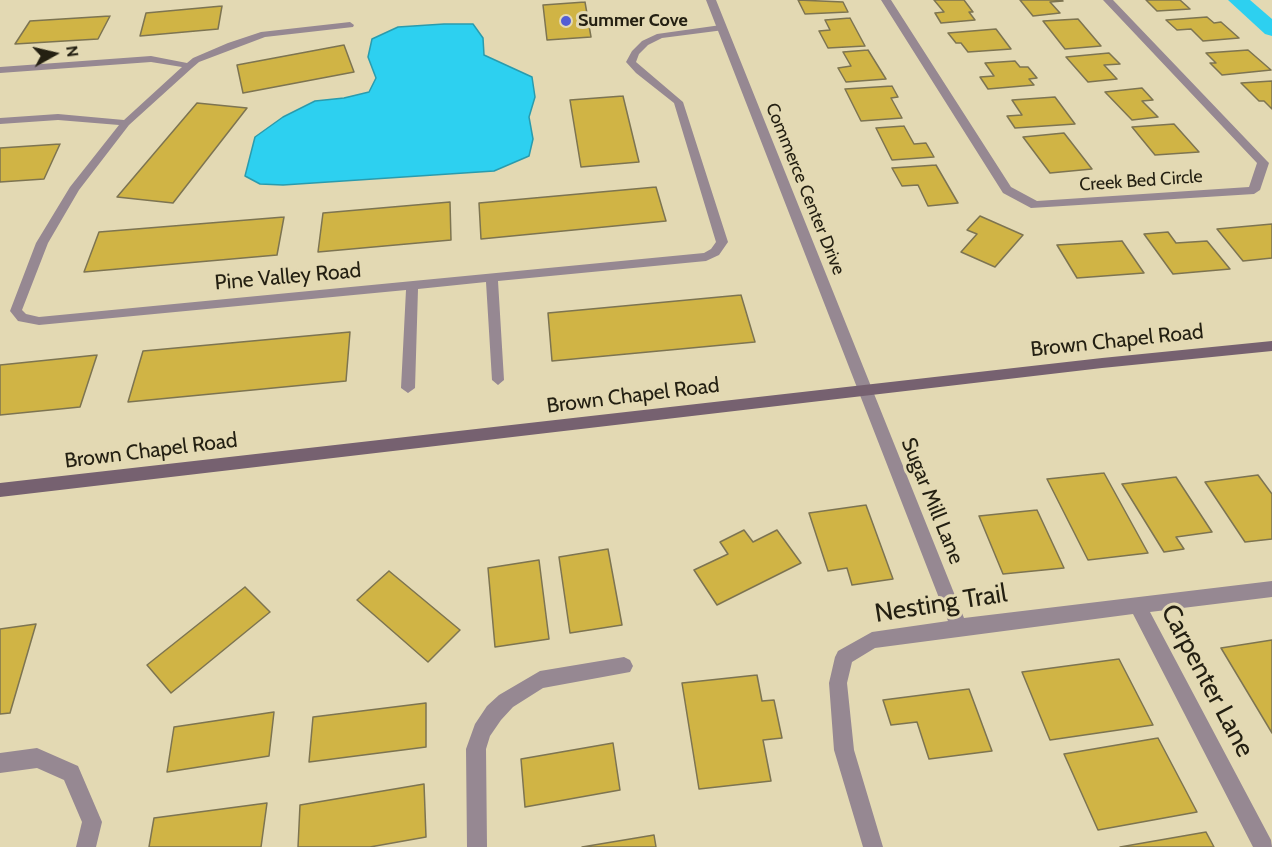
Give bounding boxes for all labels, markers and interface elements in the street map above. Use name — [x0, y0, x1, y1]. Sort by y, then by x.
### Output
place label: Summer Cove — [578, 10, 688, 32]
marker: Summer Cove — [559, 14, 573, 28]
north arrow — [24, 24, 84, 84]
text: N — [62, 45, 83, 58]
street label: Commerce Center Drive — [761, 100, 849, 278]
street label: Creek Bed Circle — [1079, 166, 1203, 196]
street label: Pine Valley Road — [214, 258, 362, 296]
street label: Brown Chapel Road — [1029, 319, 1205, 363]
street label: Brown Chapel Road — [545, 373, 721, 419]
street label: Brown Chapel Road — [63, 428, 239, 474]
street label: Sugar Mill Lane — [895, 434, 969, 568]
street label: Nesting Trail — [873, 578, 1009, 630]
street label: Carpenter Lane — [1154, 599, 1260, 763]

